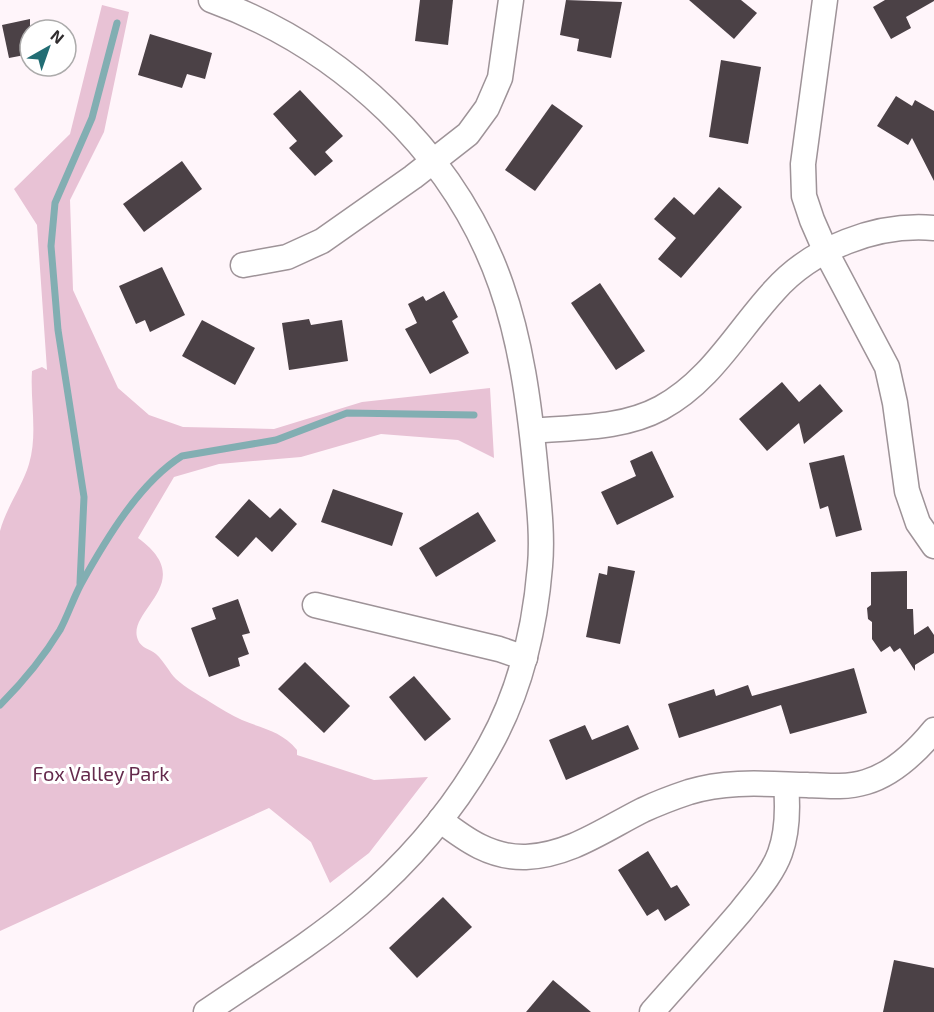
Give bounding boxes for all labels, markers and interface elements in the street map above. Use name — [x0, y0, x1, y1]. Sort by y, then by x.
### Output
north arrow — [18, 18, 78, 78]
text: N — [47, 25, 68, 47]
park label: Fox Valley Park — [33, 761, 169, 785]

